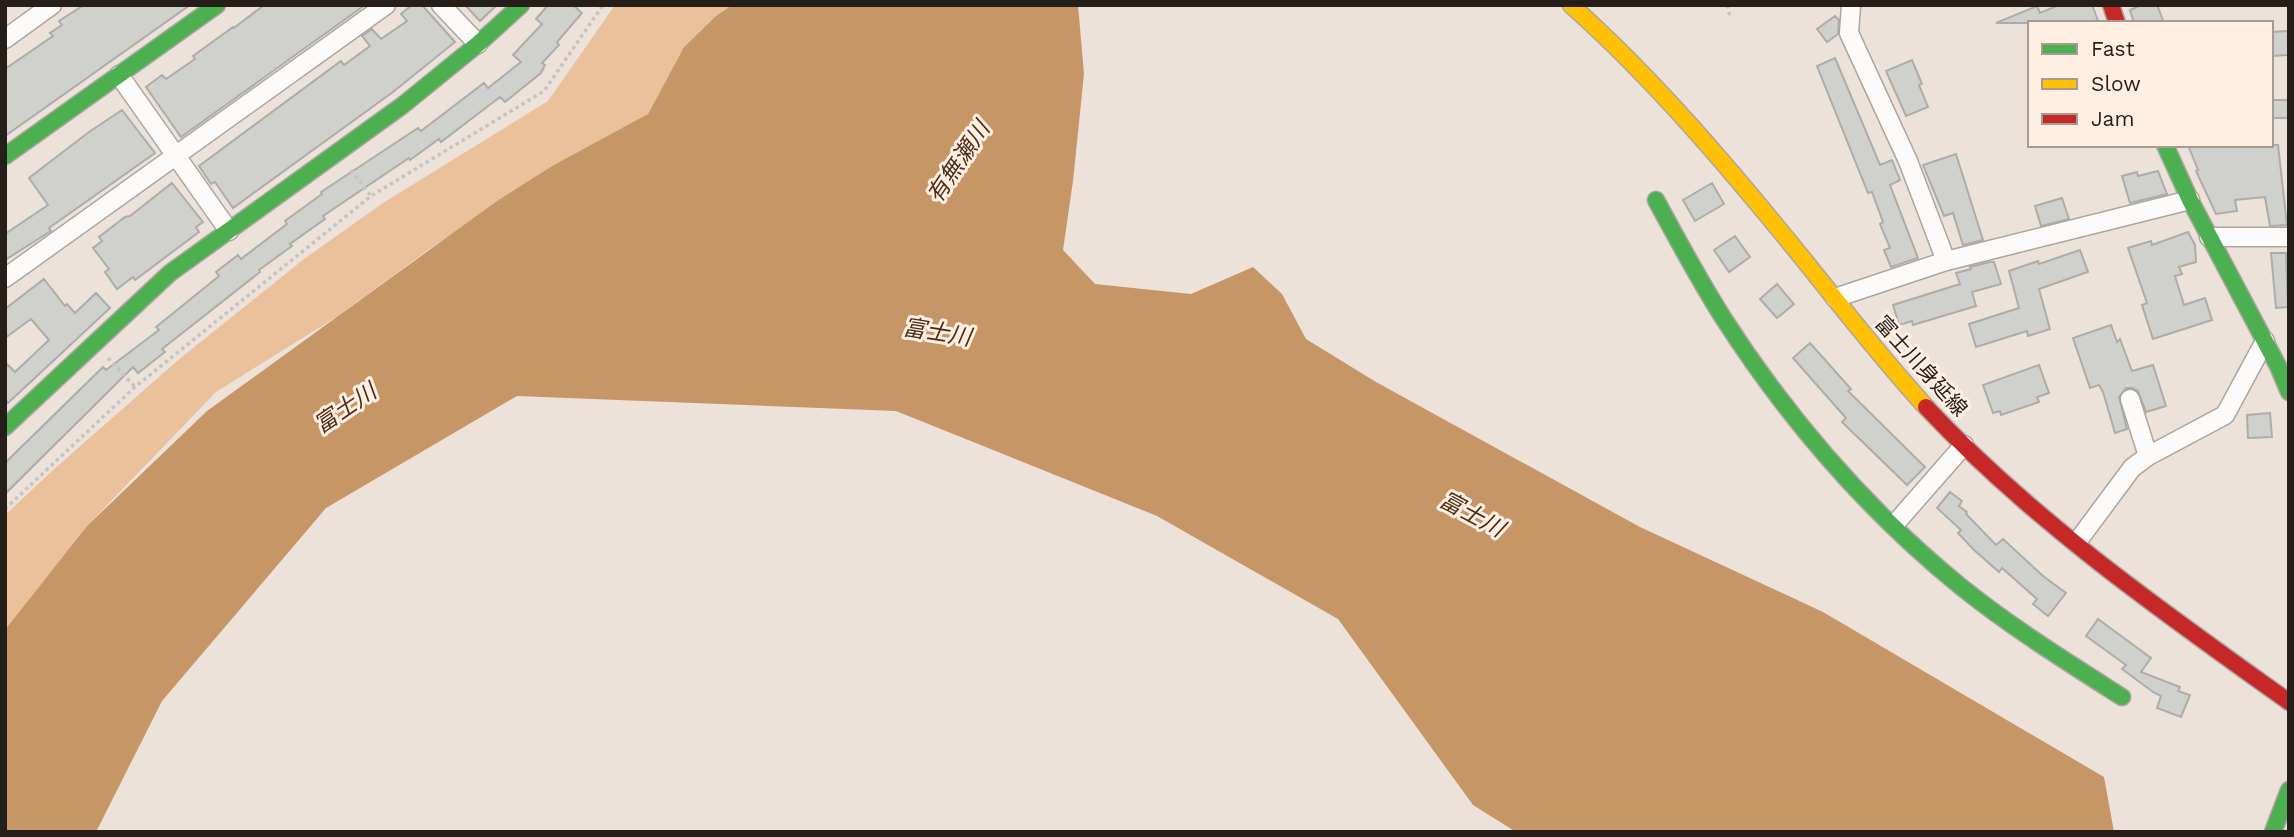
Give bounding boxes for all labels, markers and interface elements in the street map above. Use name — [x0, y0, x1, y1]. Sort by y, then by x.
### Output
legend — [2028, 21, 2273, 147]
text: Fast — [2091, 36, 2135, 61]
text: Slow — [2091, 71, 2141, 96]
text: Jam — [2091, 106, 2134, 131]
water label: 有無瀬川 — [921, 114, 997, 208]
street label: 富士川身延線 — [1870, 310, 1973, 421]
water label: 富士川 — [901, 314, 976, 352]
water label: 富士川 — [309, 376, 384, 439]
water label: 富士川 — [1435, 486, 1511, 544]

